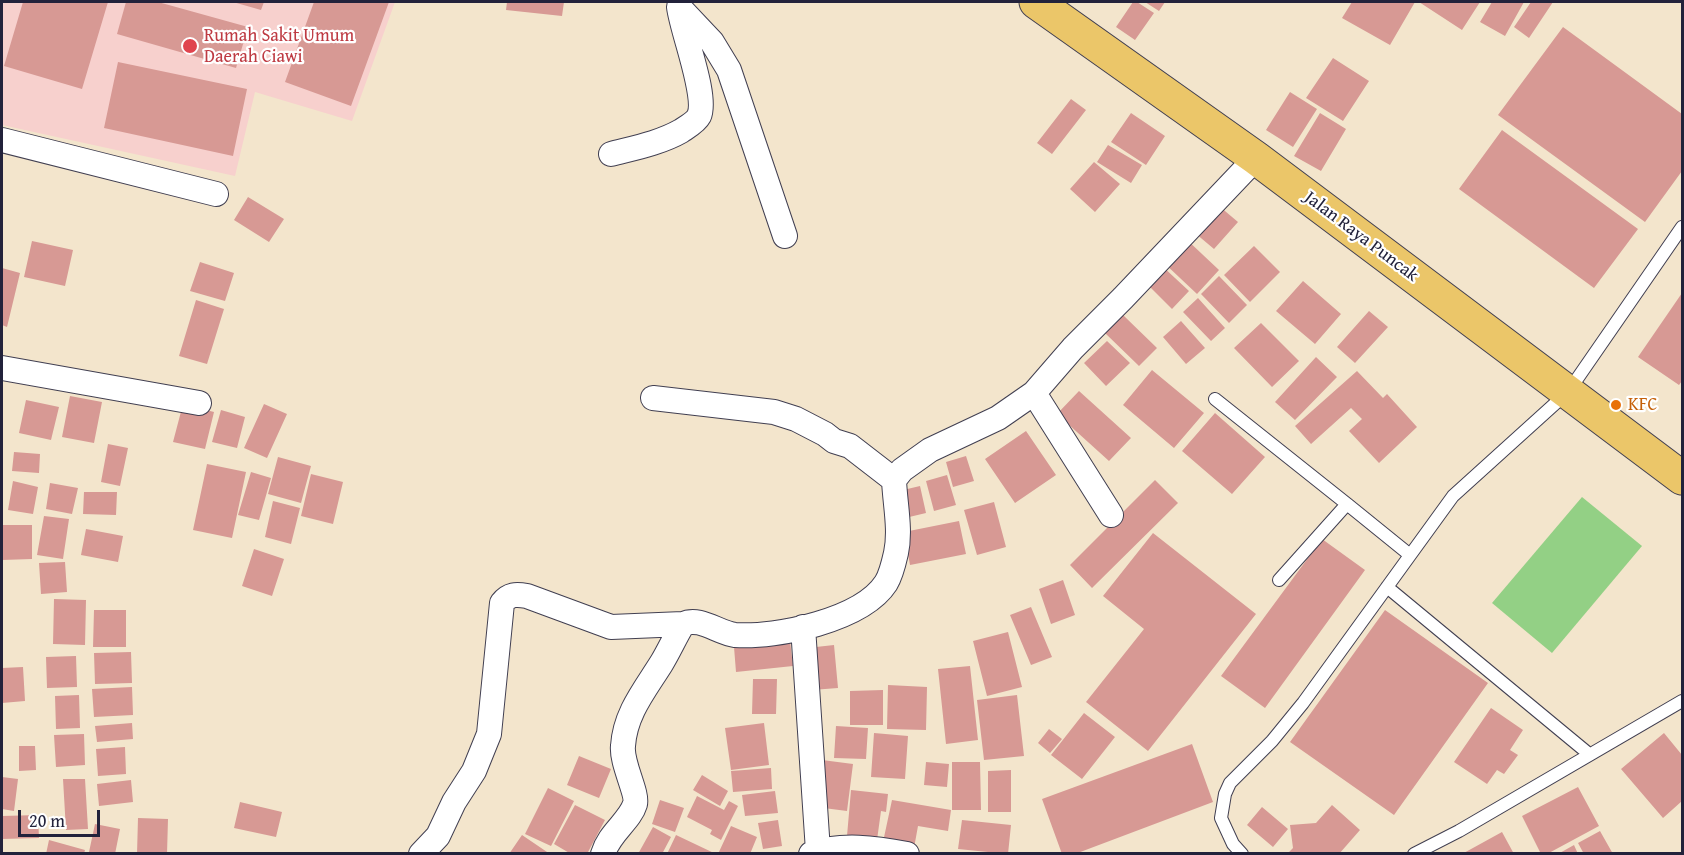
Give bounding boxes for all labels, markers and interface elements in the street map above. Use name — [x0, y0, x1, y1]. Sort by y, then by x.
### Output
place label: Rumah Sakit Umum Daerah Ciawi — [204, 25, 354, 68]
marker: Rumah Sakit Umum Daerah Ciawi — [181, 37, 199, 55]
street label: Jalan Raya Puncak — [1300, 187, 1422, 287]
place label: KFC — [1628, 394, 1657, 416]
marker: KFC — [1609, 398, 1623, 412]
scale bar — [21, 798, 104, 836]
text: 20 m — [29, 807, 65, 834]

